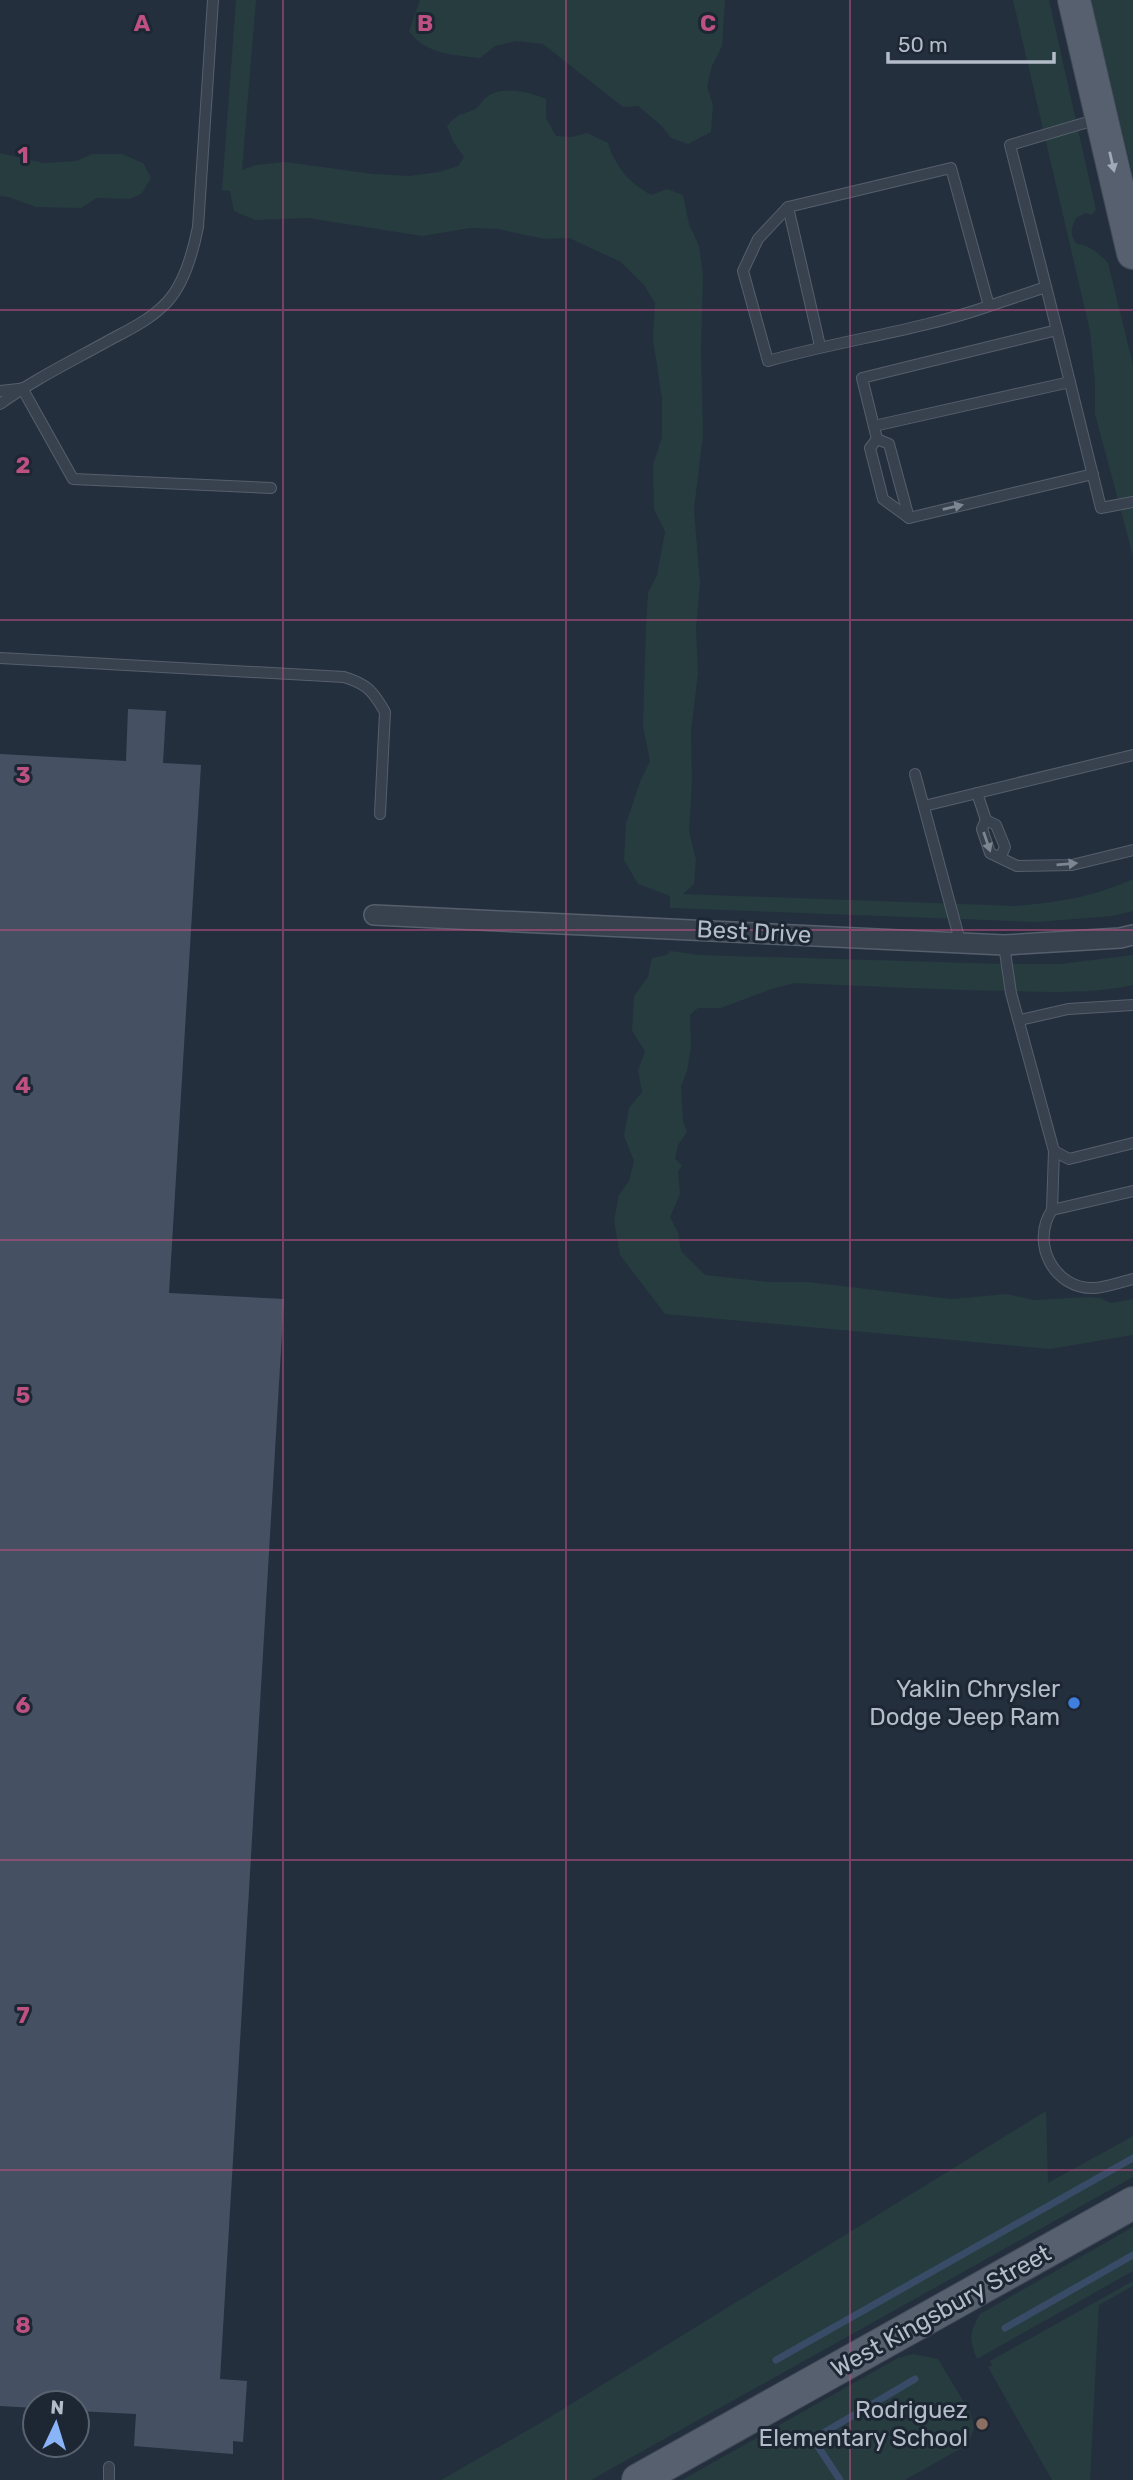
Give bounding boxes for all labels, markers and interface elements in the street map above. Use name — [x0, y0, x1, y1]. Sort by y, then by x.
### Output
text: A — [134, 9, 151, 37]
text: B — [417, 9, 433, 37]
text: C — [700, 9, 716, 37]
scale bar — [888, 21, 1054, 65]
text: 50 m — [898, 32, 948, 57]
text: 1 — [17, 141, 29, 169]
one-way arrow — [1106, 151, 1117, 173]
text: 2 — [16, 451, 30, 479]
one-way arrow — [942, 501, 964, 512]
text: 3 — [15, 761, 31, 789]
one-way arrow — [982, 831, 993, 852]
one-way arrow — [1056, 858, 1078, 869]
street label: Best Drive — [696, 915, 812, 949]
text: 4 — [15, 1071, 31, 1099]
text: 5 — [16, 1381, 31, 1409]
place label: Yaklin Chrysler Dodge Jeep Ram — [869, 1675, 1060, 1731]
text: 6 — [16, 1691, 31, 1719]
marker: Yaklin Chrysler Dodge Jeep Ram — [1066, 1695, 1082, 1711]
text: 7 — [16, 2001, 30, 2029]
street label: West Kingsbury Street — [826, 2239, 1056, 2383]
text: 8 — [15, 2311, 31, 2339]
north arrow — [21, 2389, 91, 2459]
text: N — [50, 2396, 65, 2419]
place label: Rodriguez Elementary School — [759, 2396, 968, 2452]
marker: Rodriguez Elementary School — [974, 2416, 990, 2432]

